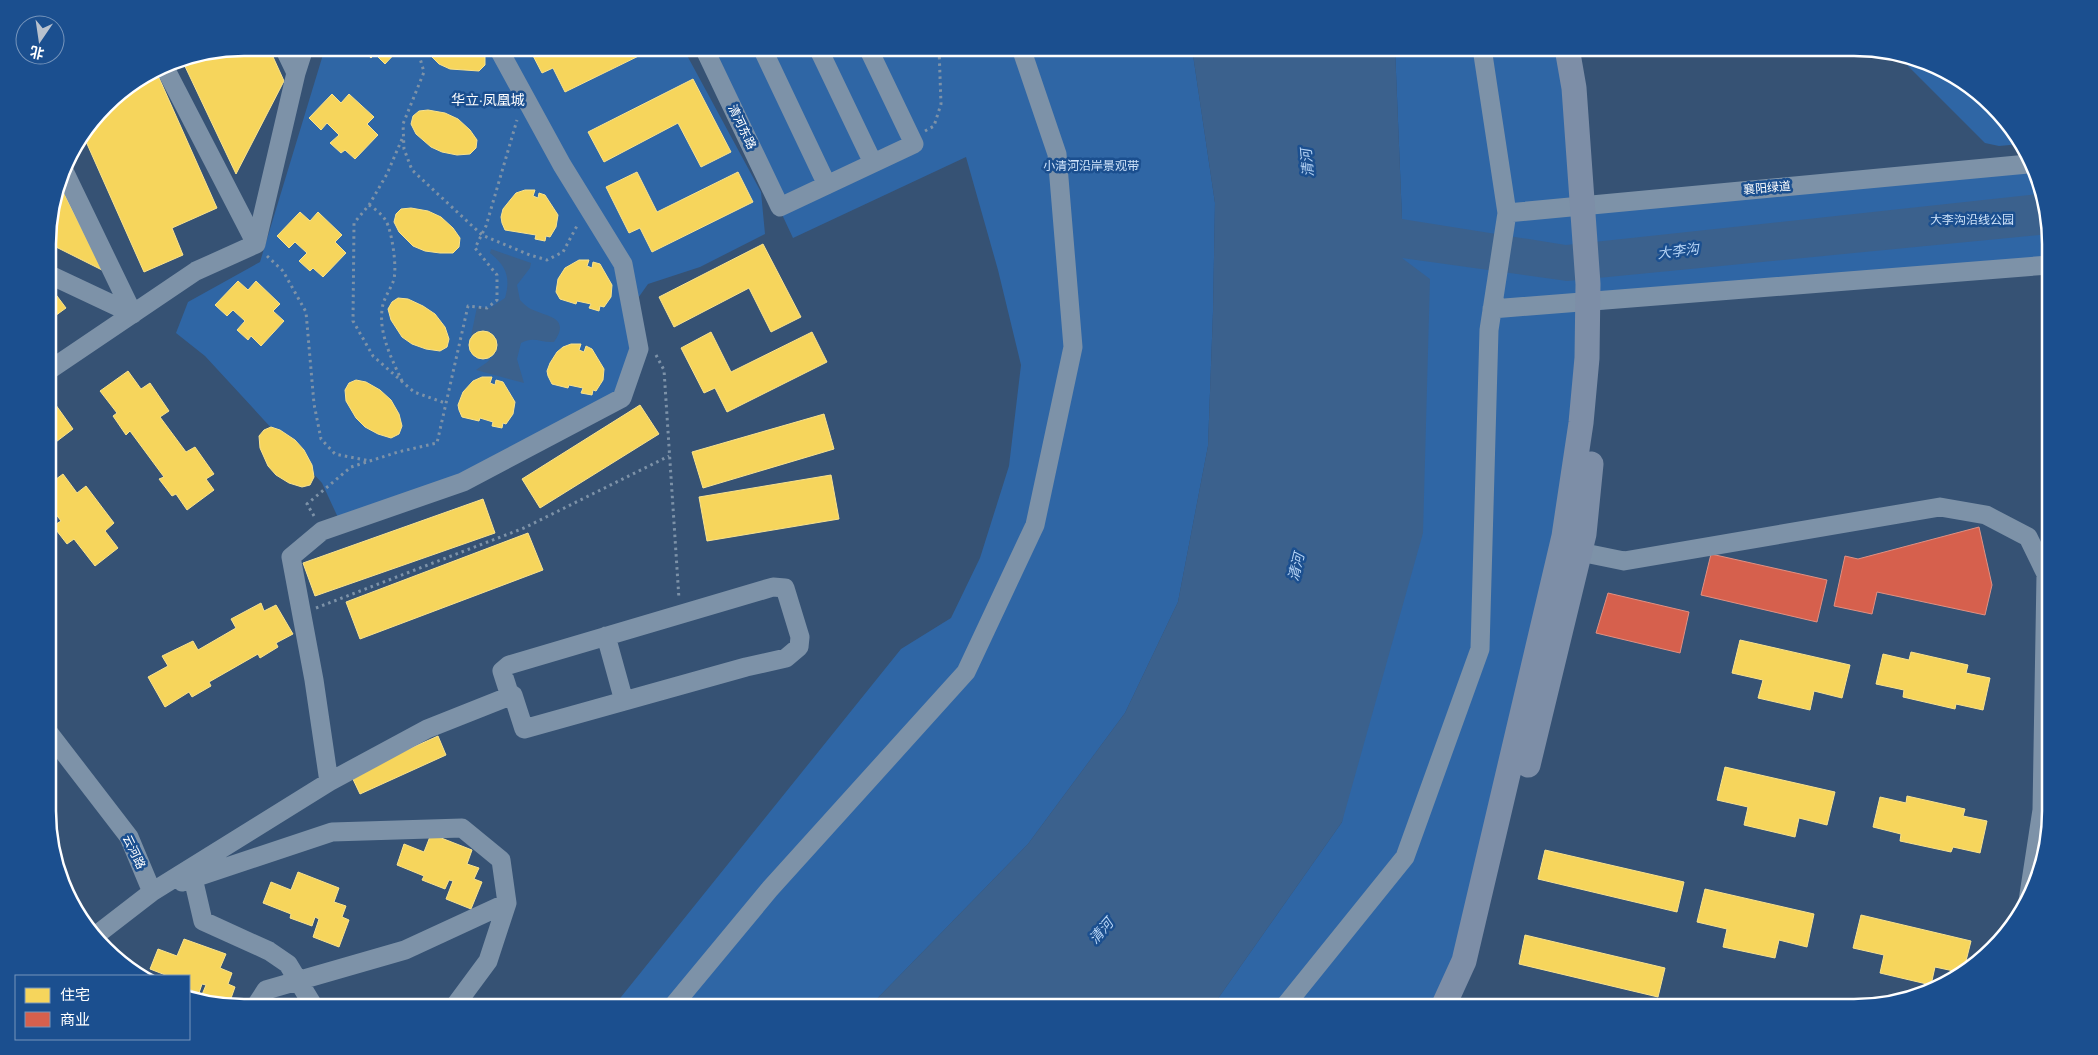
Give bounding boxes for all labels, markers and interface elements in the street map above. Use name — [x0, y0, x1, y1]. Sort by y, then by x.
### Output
north arrow — [15, 15, 65, 65]
text: 北 — [28, 42, 46, 63]
district label: 华立·凤凰城 — [451, 91, 525, 109]
street label: 清河东路 — [725, 102, 760, 152]
water label: 清河 — [1297, 145, 1317, 178]
park label: 小清河沿岸景观带 — [1043, 158, 1139, 173]
street label: 襄阳绿道 — [1742, 178, 1792, 197]
park label: 大李沟沿线公园 — [1930, 212, 2014, 227]
water label: 大李沟 — [1656, 239, 1702, 262]
water label: 清河 — [1284, 548, 1309, 583]
street label: 云河路 — [120, 832, 149, 871]
water label: 清河 — [1085, 912, 1119, 947]
legend — [15, 975, 190, 1040]
text: 住宅 — [60, 985, 90, 1004]
text: 商业 — [60, 1010, 90, 1029]

